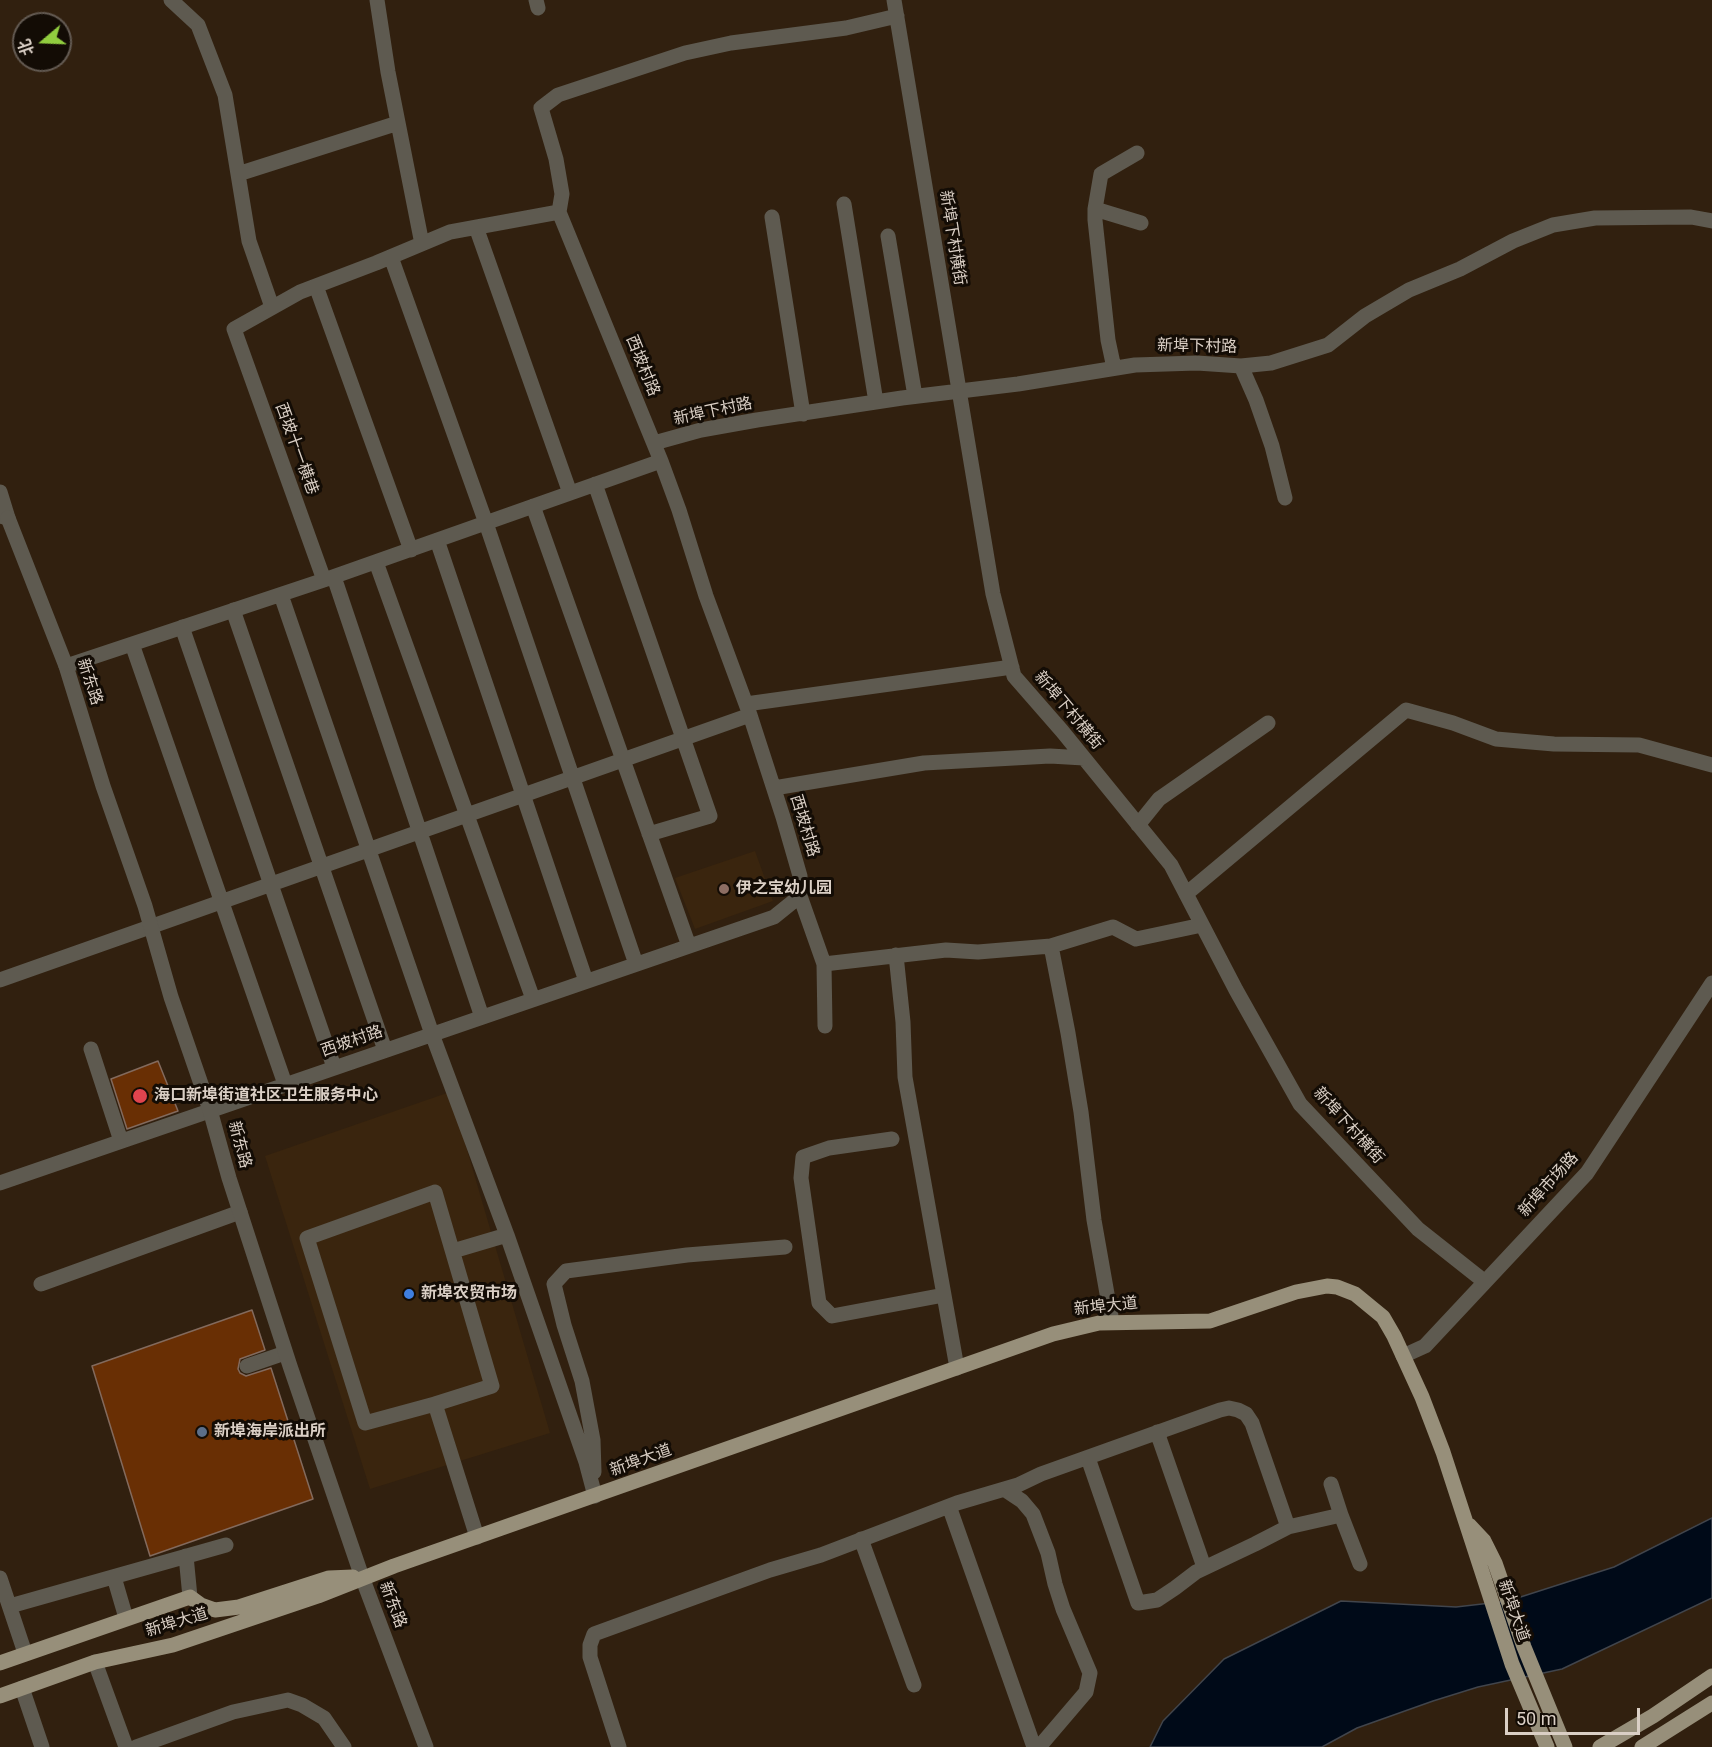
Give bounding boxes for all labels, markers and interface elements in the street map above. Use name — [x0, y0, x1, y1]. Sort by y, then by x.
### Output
north arrow — [12, 12, 72, 72]
text: 北 — [15, 37, 38, 58]
street label: 新埠下村横街 — [935, 189, 969, 287]
street label: 西坡村路 — [621, 333, 663, 399]
street label: 新埠下村路 — [1157, 337, 1237, 357]
street label: 新埠下村路 — [672, 394, 754, 430]
street label: 西坡十一横巷 — [271, 401, 321, 497]
street label: 新东路 — [72, 656, 106, 708]
street label: 新埠下村横街 — [1030, 668, 1106, 754]
street label: 西坡村路 — [785, 793, 823, 859]
place label: 伊之宝幼儿园 — [736, 879, 832, 899]
marker: 伊之宝幼儿园 — [717, 882, 731, 896]
street label: 西坡村路 — [319, 1023, 385, 1061]
street label: 新埠下村横街 — [1309, 1084, 1387, 1168]
place label: 海口新埠街道社区卫生服务中心 — [154, 1086, 378, 1106]
marker: 海口新埠街道社区卫生服务中心 — [131, 1087, 149, 1105]
street label: 新东路 — [224, 1119, 254, 1171]
street label: 新埠市场路 — [1515, 1149, 1583, 1221]
place label: 新埠农贸市场 — [421, 1284, 517, 1304]
marker: 新埠农贸市场 — [402, 1287, 416, 1301]
street label: 新埠大道 — [1073, 1294, 1139, 1320]
place label: 新埠海岸派出所 — [214, 1422, 326, 1442]
marker: 新埠海岸派出所 — [195, 1425, 209, 1439]
street label: 新埠大道 — [608, 1441, 674, 1481]
street label: 新埠大道 — [1494, 1578, 1532, 1644]
street label: 新东路 — [374, 1579, 410, 1631]
street label: 新埠大道 — [144, 1604, 210, 1642]
scale bar — [1508, 1696, 1643, 1734]
text: 50 m — [1516, 1708, 1556, 1729]

